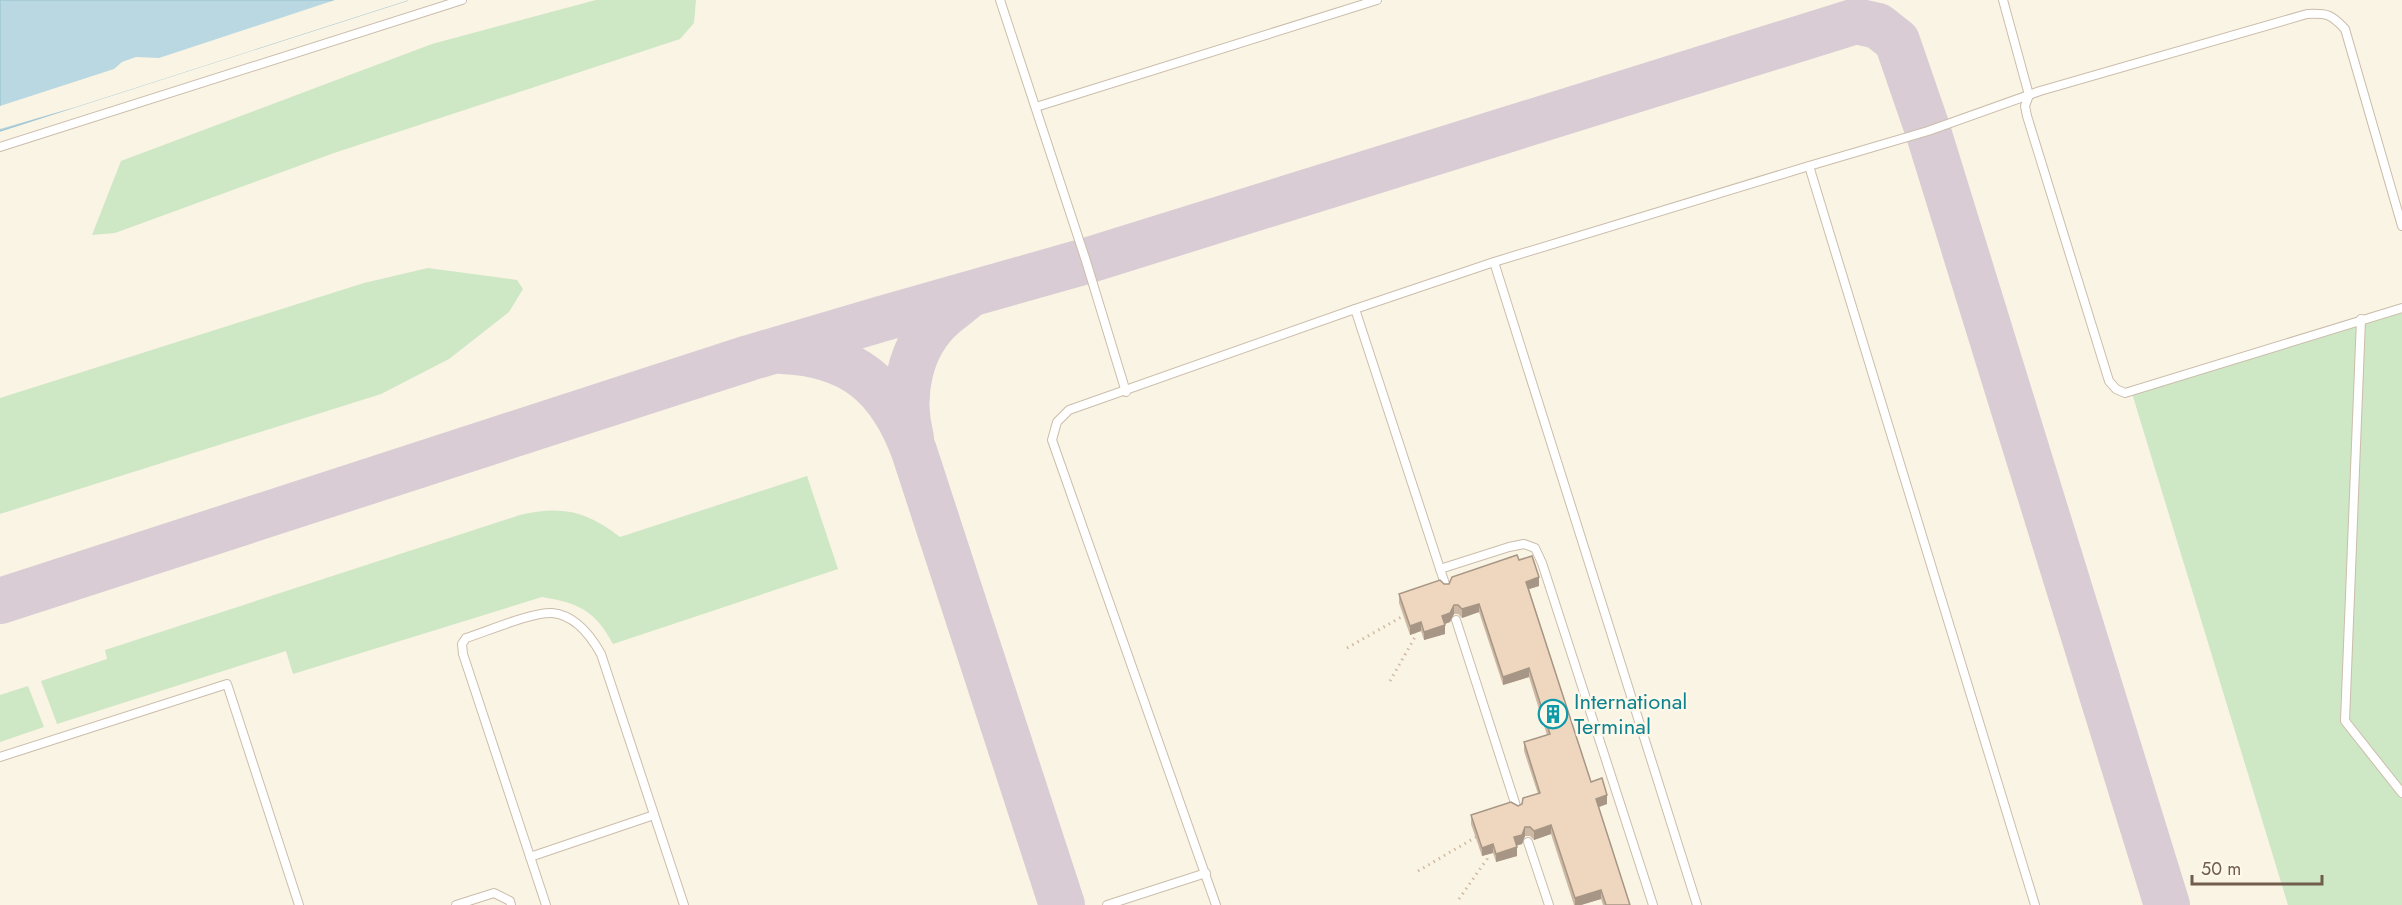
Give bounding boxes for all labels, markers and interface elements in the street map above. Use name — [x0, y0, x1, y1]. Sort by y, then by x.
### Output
place label: International Terminal — [1574, 685, 1687, 742]
building icon: International Terminal — [1537, 698, 1569, 730]
scale bar — [2192, 848, 2322, 886]
text: 50 m — [2201, 856, 2241, 882]

